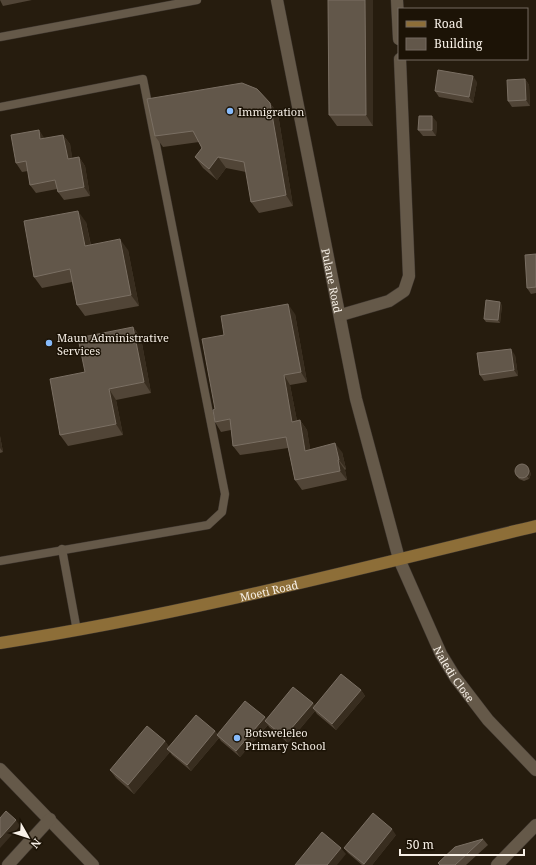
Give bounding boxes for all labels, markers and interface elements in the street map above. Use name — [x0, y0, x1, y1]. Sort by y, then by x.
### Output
legend — [398, 8, 528, 60]
text: Road — [434, 15, 464, 32]
text: Building — [434, 35, 483, 52]
place label: Immigration — [238, 104, 304, 119]
marker: Immigration — [225, 106, 235, 116]
street label: Pulane Road — [319, 247, 346, 314]
place label: Maun Administrative Services — [57, 330, 169, 358]
marker: Maun Administrative Services — [44, 338, 54, 348]
street label: Moeti Road — [238, 576, 300, 604]
street label: Naledi Close — [431, 643, 479, 705]
place label: Botsweleleo Primary School — [245, 725, 326, 753]
marker: Botsweleleo Primary School — [232, 733, 242, 743]
north arrow — [8, 817, 48, 857]
scale bar — [400, 831, 524, 857]
text: N — [27, 836, 45, 852]
text: 50 m — [406, 836, 434, 853]

